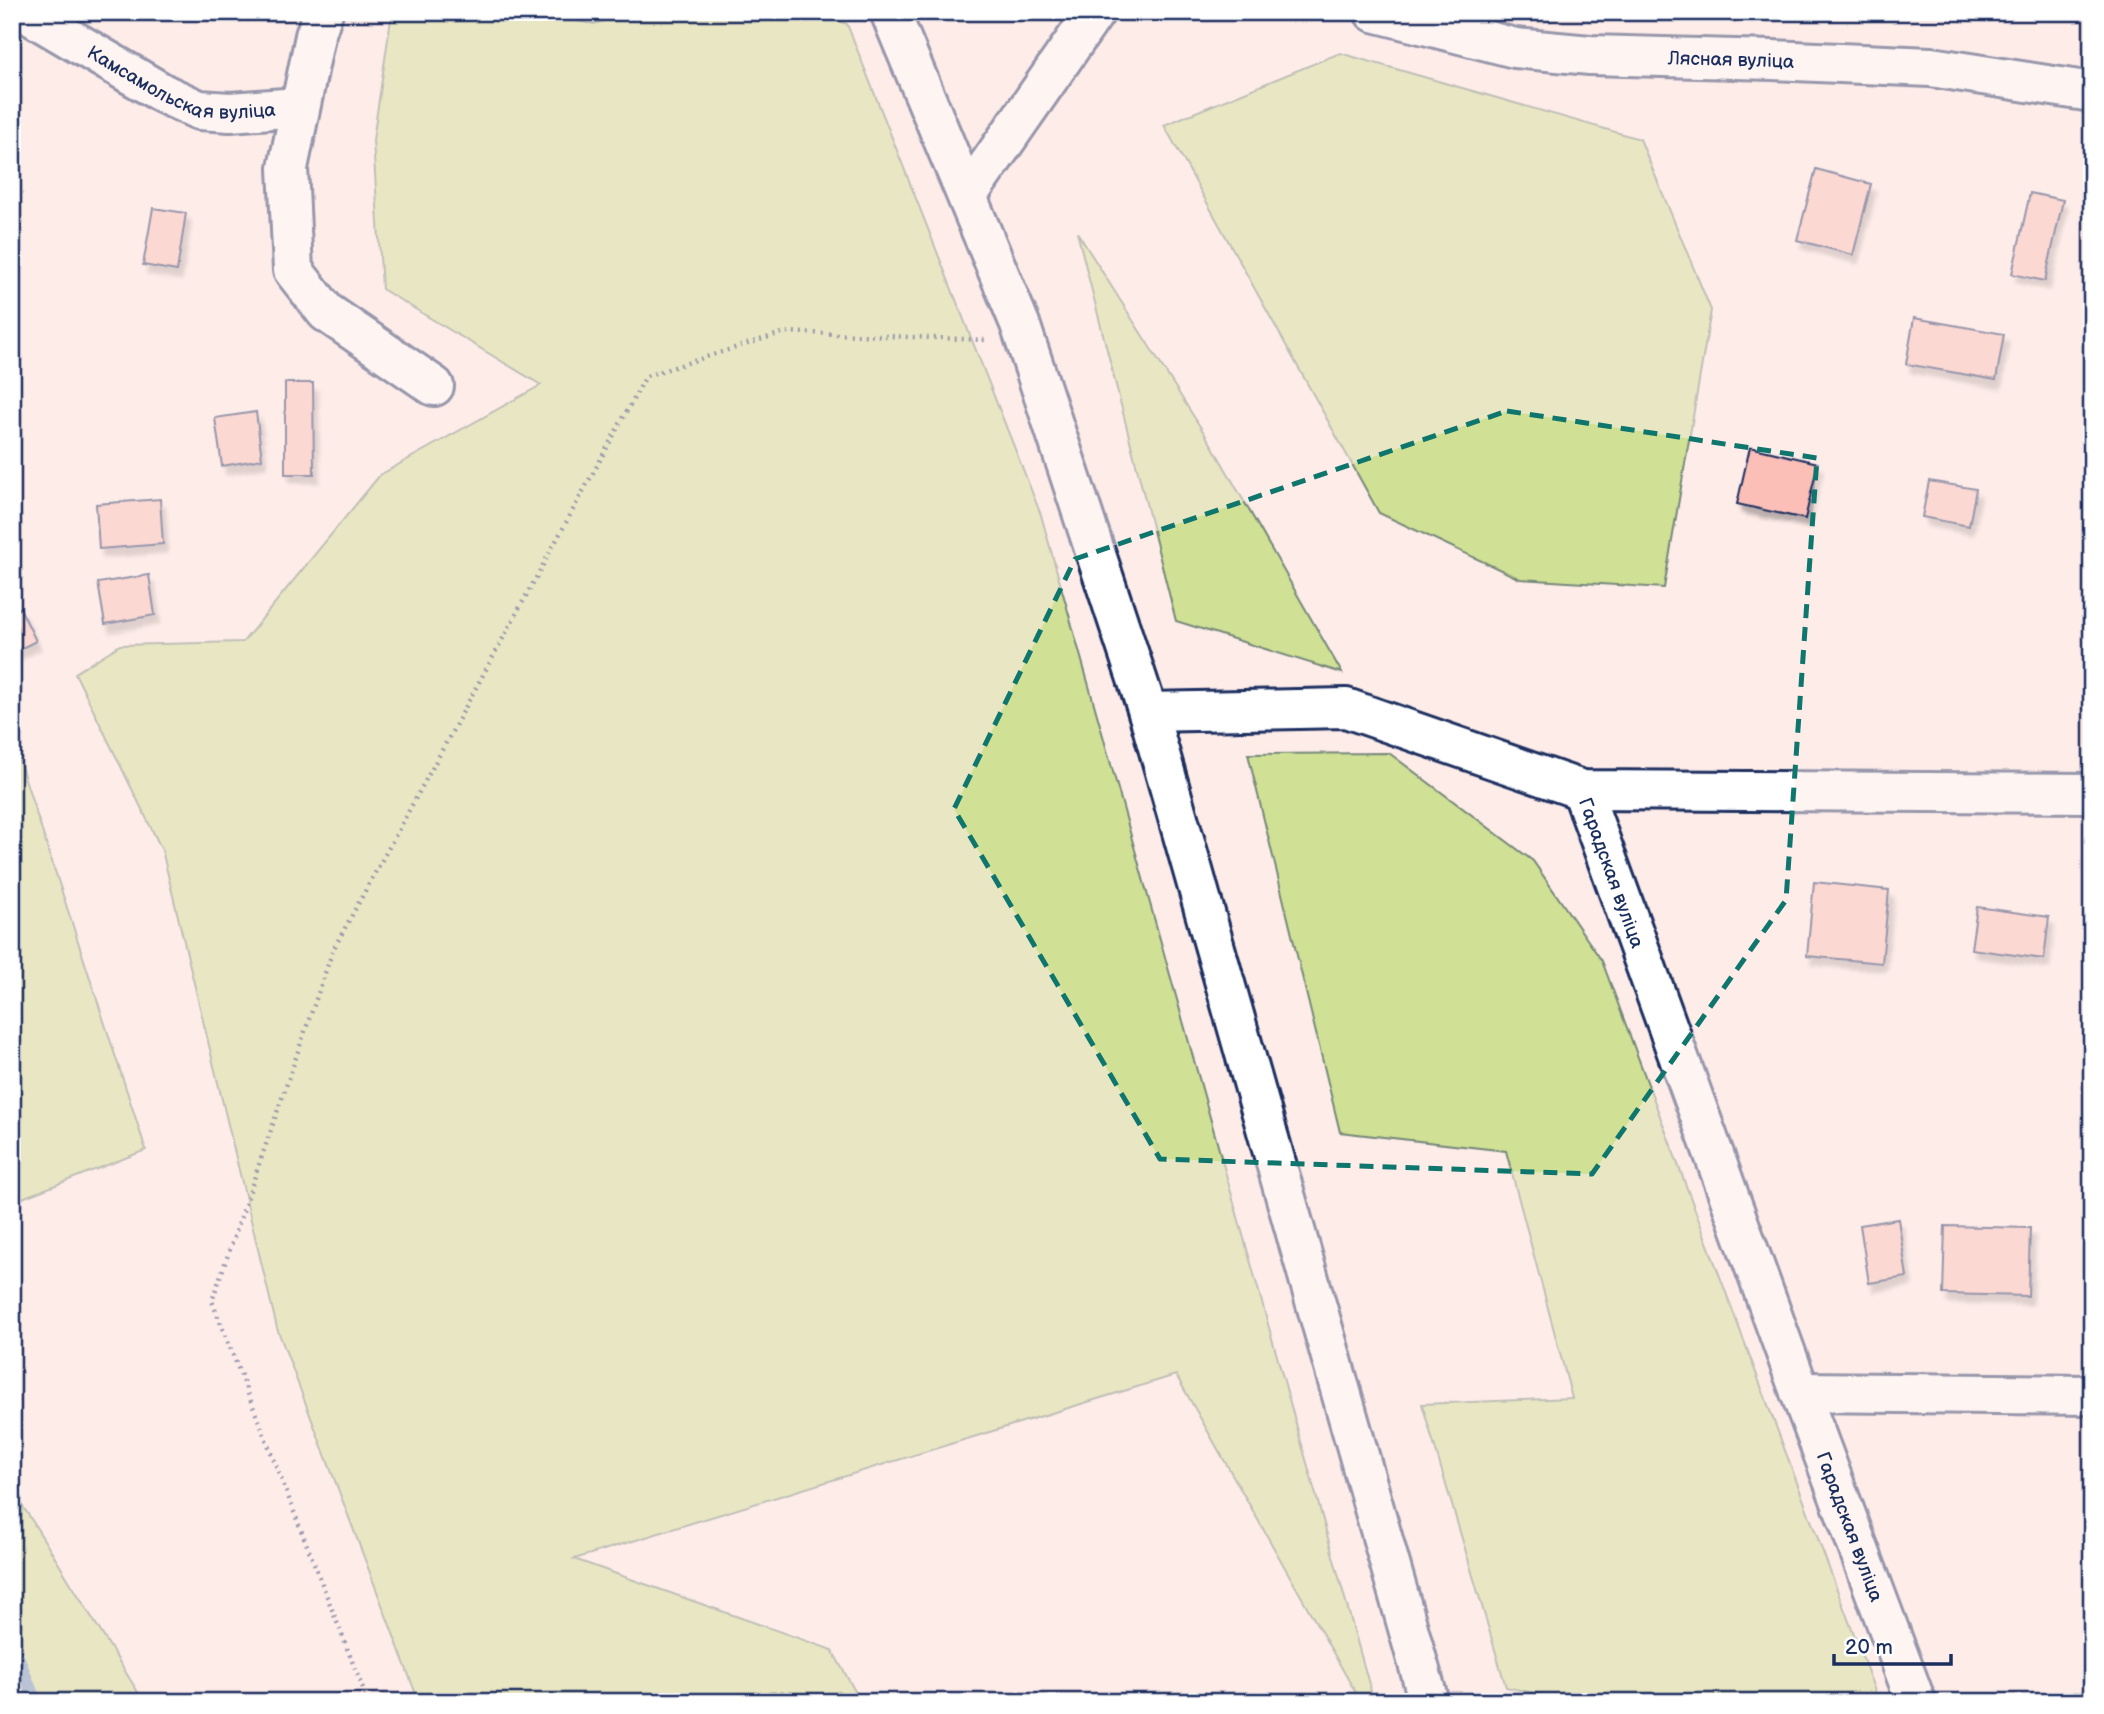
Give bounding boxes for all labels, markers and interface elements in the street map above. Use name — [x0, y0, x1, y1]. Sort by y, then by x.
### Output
street label: Камсамольская вуліца — [83, 41, 276, 125]
street label: Лясная вуліца — [1667, 47, 1795, 74]
street label: Гарадская вуліца — [1573, 795, 1648, 951]
street label: Гарадская вуліца — [1811, 1449, 1887, 1605]
scale bar — [1834, 1623, 1952, 1667]
text: 20 m — [1845, 1635, 1893, 1660]

